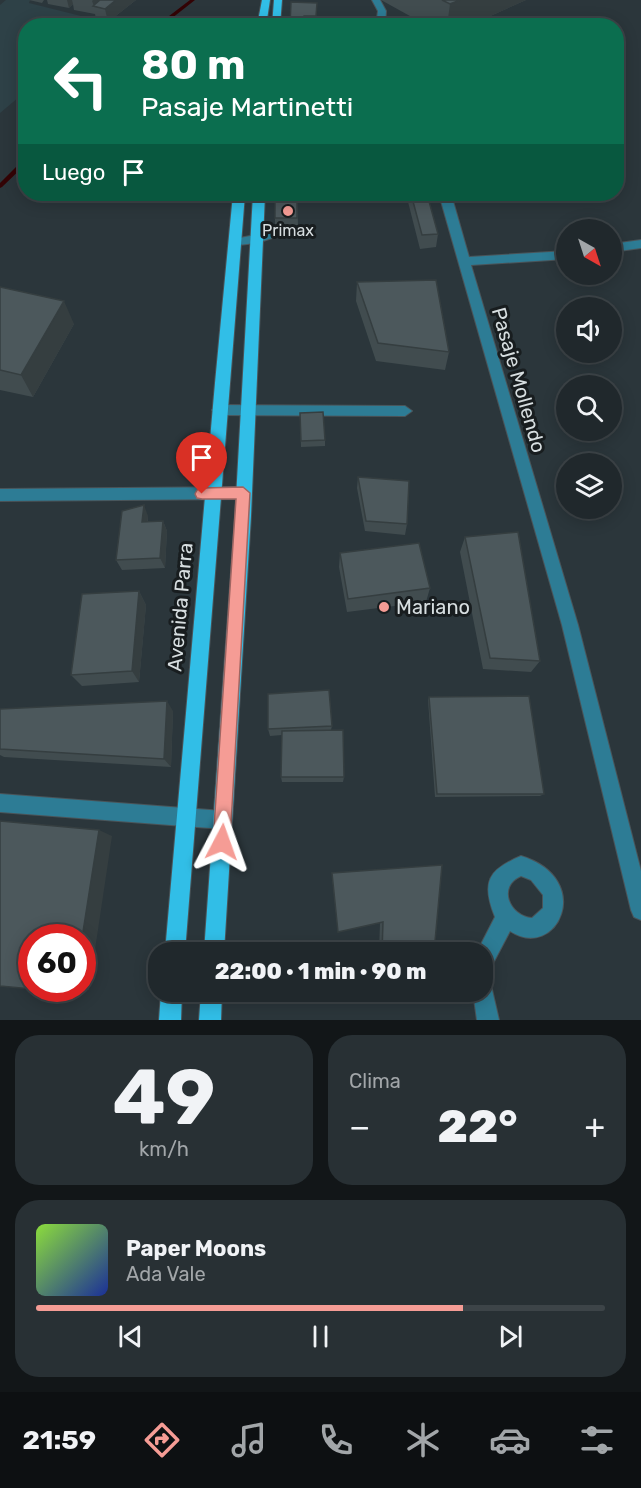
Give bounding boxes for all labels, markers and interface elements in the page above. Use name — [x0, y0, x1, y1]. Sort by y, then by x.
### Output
text: 80 m — [141, 40, 245, 90]
icon: left — [42, 42, 120, 120]
text: Pasaje Martinetti — [141, 91, 353, 123]
icon: arrive — [117, 156, 150, 189]
text: Luego — [42, 159, 105, 186]
marker: Primax — [281, 204, 295, 218]
north arrow — [556, 219, 622, 285]
map controls — [556, 219, 622, 519]
place label: Primax — [262, 221, 314, 240]
button: sound — [556, 297, 622, 363]
street label: Pasaje Mollendo — [487, 305, 551, 455]
button: search — [556, 375, 622, 441]
pin — [176, 432, 227, 494]
icon: arrive — [185, 441, 218, 474]
button: layers — [556, 453, 622, 519]
street label: Avenida Parra — [162, 542, 198, 672]
place label: Mariano — [396, 595, 470, 619]
marker: Mariano — [377, 600, 391, 614]
position arrow — [190, 810, 254, 874]
speed limit sign: 60 — [18, 924, 96, 1002]
text: 22:00 · 1 min · 90 m — [215, 958, 426, 985]
text: 49 — [113, 1051, 215, 1144]
text: Clima — [349, 1069, 401, 1093]
text: 22° — [438, 1100, 517, 1153]
text: − — [349, 1107, 370, 1146]
text: + — [584, 1107, 605, 1146]
text: km/h — [139, 1137, 189, 1161]
text: Paper Moons — [126, 1235, 266, 1262]
text: Ada Vale — [126, 1262, 206, 1286]
icon: previous — [114, 1320, 147, 1353]
icon: pause — [304, 1320, 337, 1353]
icon: next — [494, 1320, 527, 1353]
icon: directions — [141, 1419, 183, 1461]
icon: music — [228, 1419, 270, 1461]
icon: phone — [315, 1419, 357, 1461]
icon: climate — [402, 1419, 444, 1461]
icon: car — [489, 1419, 531, 1461]
icon: filters — [576, 1419, 618, 1461]
text: 21:59 — [23, 1424, 96, 1456]

